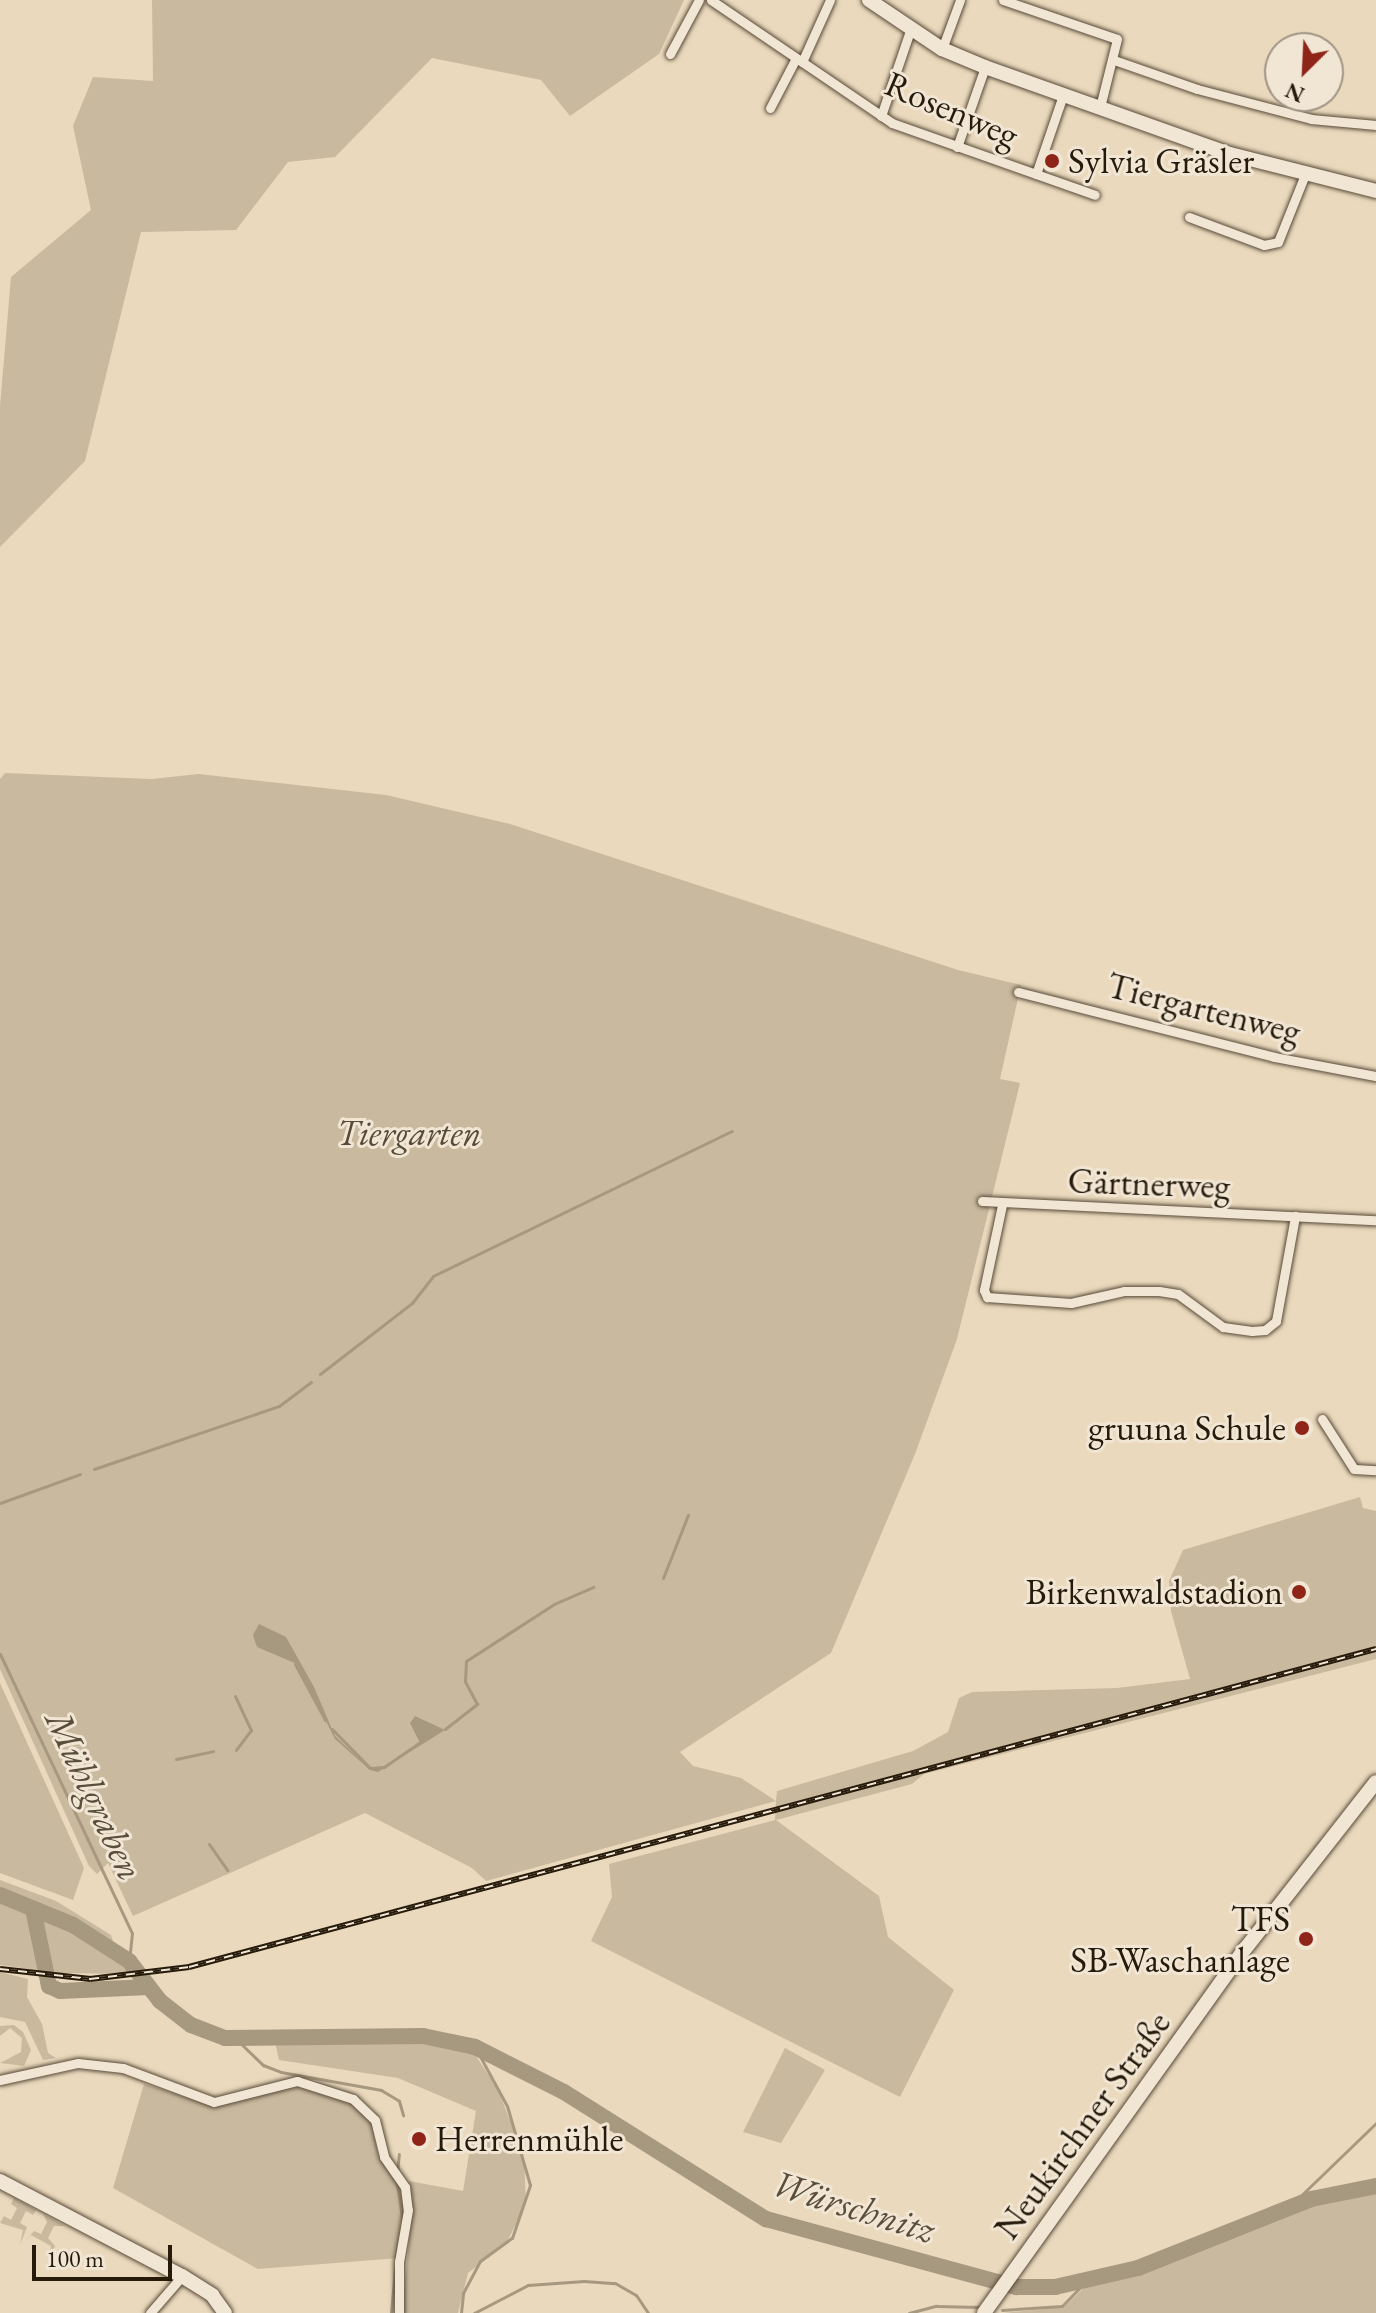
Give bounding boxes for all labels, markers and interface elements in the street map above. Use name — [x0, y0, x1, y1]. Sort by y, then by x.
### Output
north arrow — [1264, 32, 1344, 112]
street label: Rosenweg — [879, 62, 1025, 156]
text: N — [1281, 76, 1309, 109]
place label: Sylvia Gräsler — [1068, 139, 1254, 183]
marker: Sylvia Gräsler — [1043, 152, 1061, 170]
street label: Tiergartenweg — [1103, 963, 1305, 1053]
park label: Tiergarten — [337, 1111, 481, 1155]
street label: Gärtnerweg — [1067, 1159, 1231, 1207]
place label: gruuna Schule — [1088, 1406, 1286, 1450]
marker: gruuna Schule — [1293, 1419, 1311, 1437]
place label: Birkenwaldstadion — [1025, 1570, 1283, 1614]
marker: Birkenwaldstadion — [1290, 1583, 1308, 1601]
water label: Mühlgraben — [36, 1703, 154, 1887]
place label: TFS SB-Waschanlage — [1070, 1896, 1290, 1981]
marker: TFS SB-Waschanlage — [1297, 1930, 1315, 1948]
street label: Neukirchner Straße — [985, 2003, 1179, 2247]
place label: Herrenmühle — [435, 2117, 623, 2161]
marker: Herrenmühle — [410, 2130, 428, 2148]
water label: Würschnitz — [767, 2160, 941, 2252]
scale bar — [36, 2229, 176, 2279]
text: 100 m — [46, 2243, 104, 2274]

